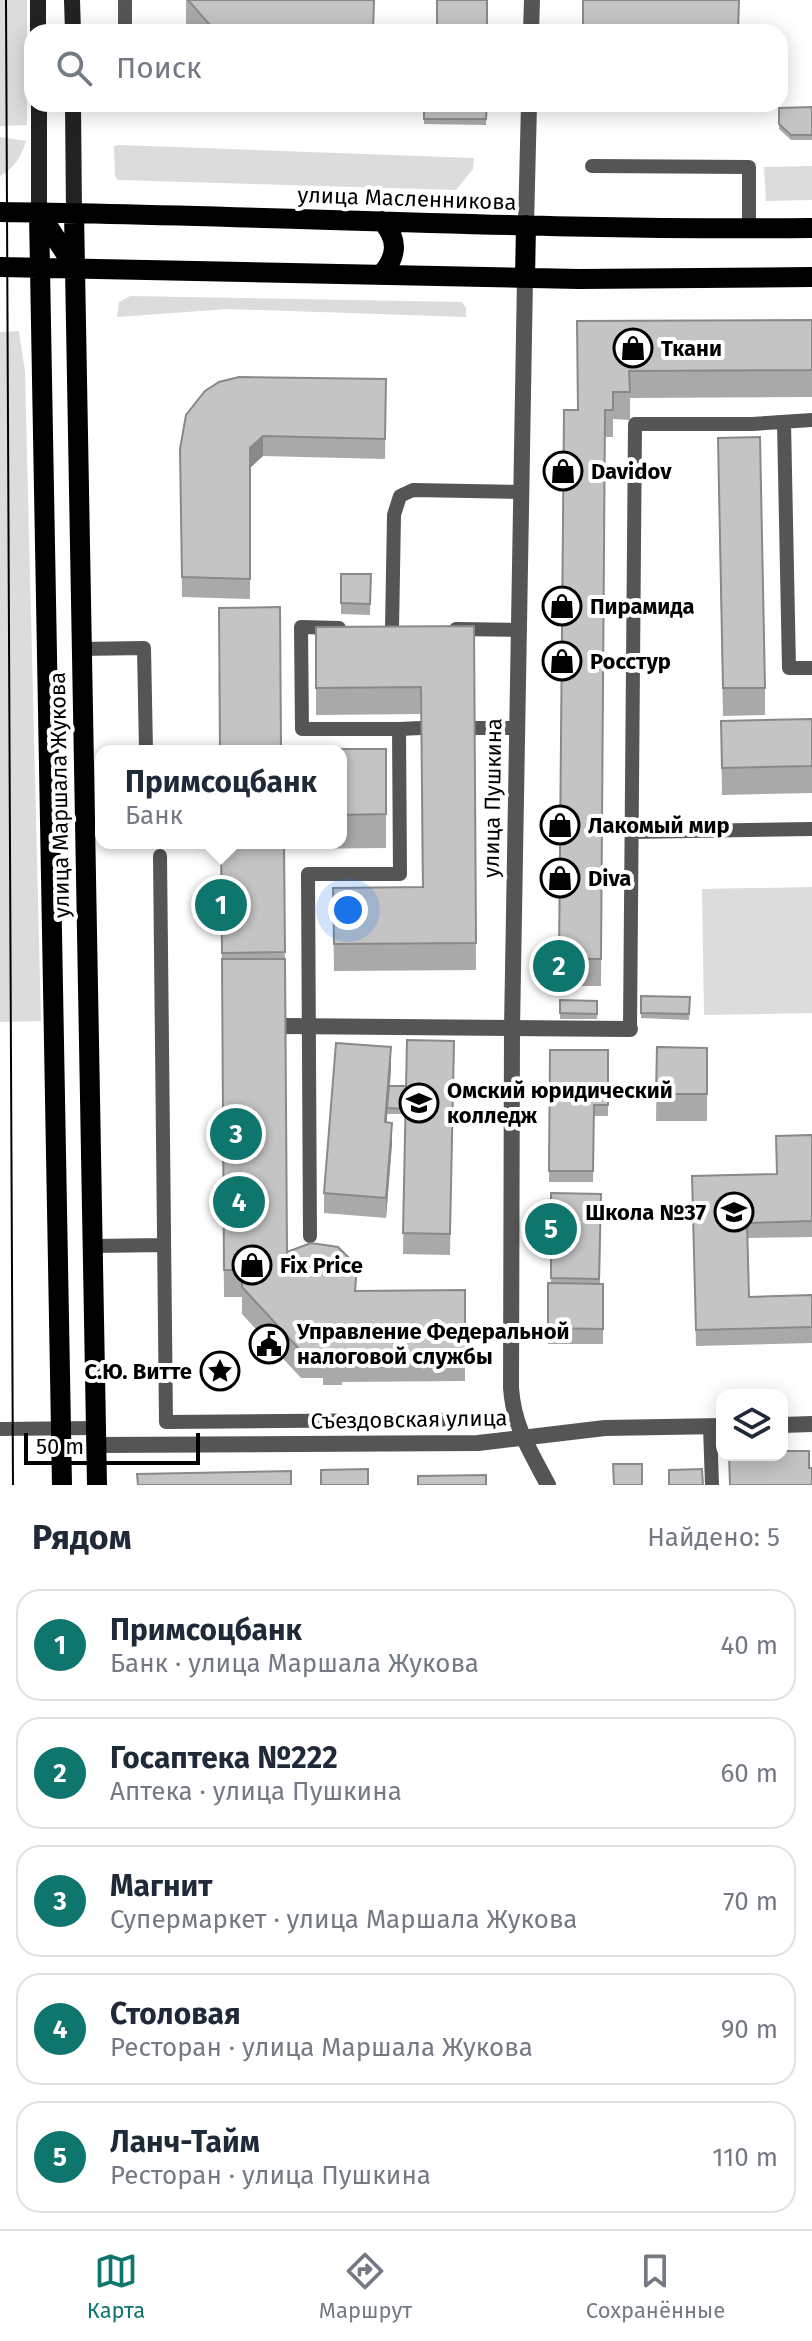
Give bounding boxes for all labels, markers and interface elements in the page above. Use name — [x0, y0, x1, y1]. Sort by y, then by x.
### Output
search box — [24, 24, 788, 112]
icon: search — [52, 46, 96, 90]
text: Поиск — [116, 50, 202, 86]
street label: улица Масленникова — [297, 181, 517, 216]
shop icon: Ткани — [612, 327, 654, 369]
place label: Ткани — [661, 335, 722, 362]
shop icon: Davidov — [542, 450, 584, 492]
place label: Davidov — [591, 458, 672, 485]
shop icon: Пирамида — [541, 585, 583, 627]
place label: Пирамида — [590, 593, 695, 620]
shop icon: Росстур — [541, 640, 583, 682]
place label: Росстур — [590, 648, 671, 675]
street label: улица Маршала Жукова — [44, 672, 75, 918]
street label: улица Пушкина — [478, 718, 507, 878]
popup — [95, 745, 347, 849]
text: Примсоцбанк — [125, 764, 317, 800]
text: Банк — [125, 800, 183, 831]
shop icon: Лакомый мир — [539, 804, 581, 846]
place label: Лакомый мир — [588, 812, 730, 839]
shop icon: Diva — [539, 857, 581, 899]
place label: Diva — [588, 865, 631, 892]
pin: 1 — [195, 875, 247, 935]
your location — [328, 890, 368, 930]
pin: 2 — [533, 936, 585, 996]
place label: Омский юридический колледж — [447, 1077, 673, 1129]
school or university icon: Омский юридический колледж — [398, 1082, 440, 1124]
pin: 3 — [210, 1104, 262, 1164]
pin: 4 — [213, 1172, 265, 1232]
school or university icon: Школа №37 — [713, 1191, 755, 1233]
pin: 5 — [525, 1199, 577, 1259]
place label: Школа №37 — [585, 1199, 706, 1226]
shop icon: Fix Price — [231, 1244, 273, 1286]
place label: Fix Price — [280, 1252, 363, 1279]
place label: Управление Федеральной налоговой службы — [296, 1318, 570, 1370]
public building icon: Управление Федеральной налоговой службы — [248, 1323, 290, 1365]
place icon: С.Ю. Витте — [199, 1350, 241, 1392]
place label: С.Ю. Витте — [84, 1358, 192, 1385]
map controls — [716, 1389, 788, 1461]
button: layers — [716, 1389, 788, 1461]
street label: Съездовская улица — [310, 1404, 508, 1435]
scale bar — [24, 1429, 200, 1465]
text: 50 m — [36, 1433, 84, 1460]
text: Рядом — [32, 1517, 131, 1558]
text: Найдено: 5 — [647, 1522, 780, 1553]
text: Примсоцбанк — [110, 1612, 302, 1648]
text: 1 — [54, 1630, 66, 1661]
text: 40 m — [720, 1630, 778, 1661]
text: Банк · улица Маршала Жукова — [110, 1648, 479, 1679]
text: Госаптека №222 — [110, 1740, 338, 1776]
text: 2 — [53, 1758, 67, 1789]
text: 60 m — [720, 1758, 778, 1789]
text: Аптека · улица Пушкина — [110, 1776, 402, 1807]
text: Магнит — [110, 1868, 212, 1904]
text: 3 — [53, 1886, 67, 1917]
text: 70 m — [723, 1886, 778, 1917]
text: Супермаркет · улица Маршала Жукова — [110, 1904, 577, 1935]
text: Столовая — [110, 1996, 241, 2032]
text: 4 — [53, 2014, 67, 2045]
text: 90 m — [721, 2014, 778, 2045]
text: Ресторан · улица Маршала Жукова — [110, 2032, 533, 2063]
text: Ланч-Тайм — [110, 2124, 260, 2160]
text: 5 — [53, 2142, 67, 2173]
text: 110 m — [712, 2142, 778, 2173]
text: Ресторан · улица Пушкина — [110, 2160, 431, 2191]
tab: Карта — [87, 2249, 145, 2324]
tab: Маршрут — [319, 2249, 412, 2324]
tab: Сохранённые — [586, 2249, 725, 2324]

